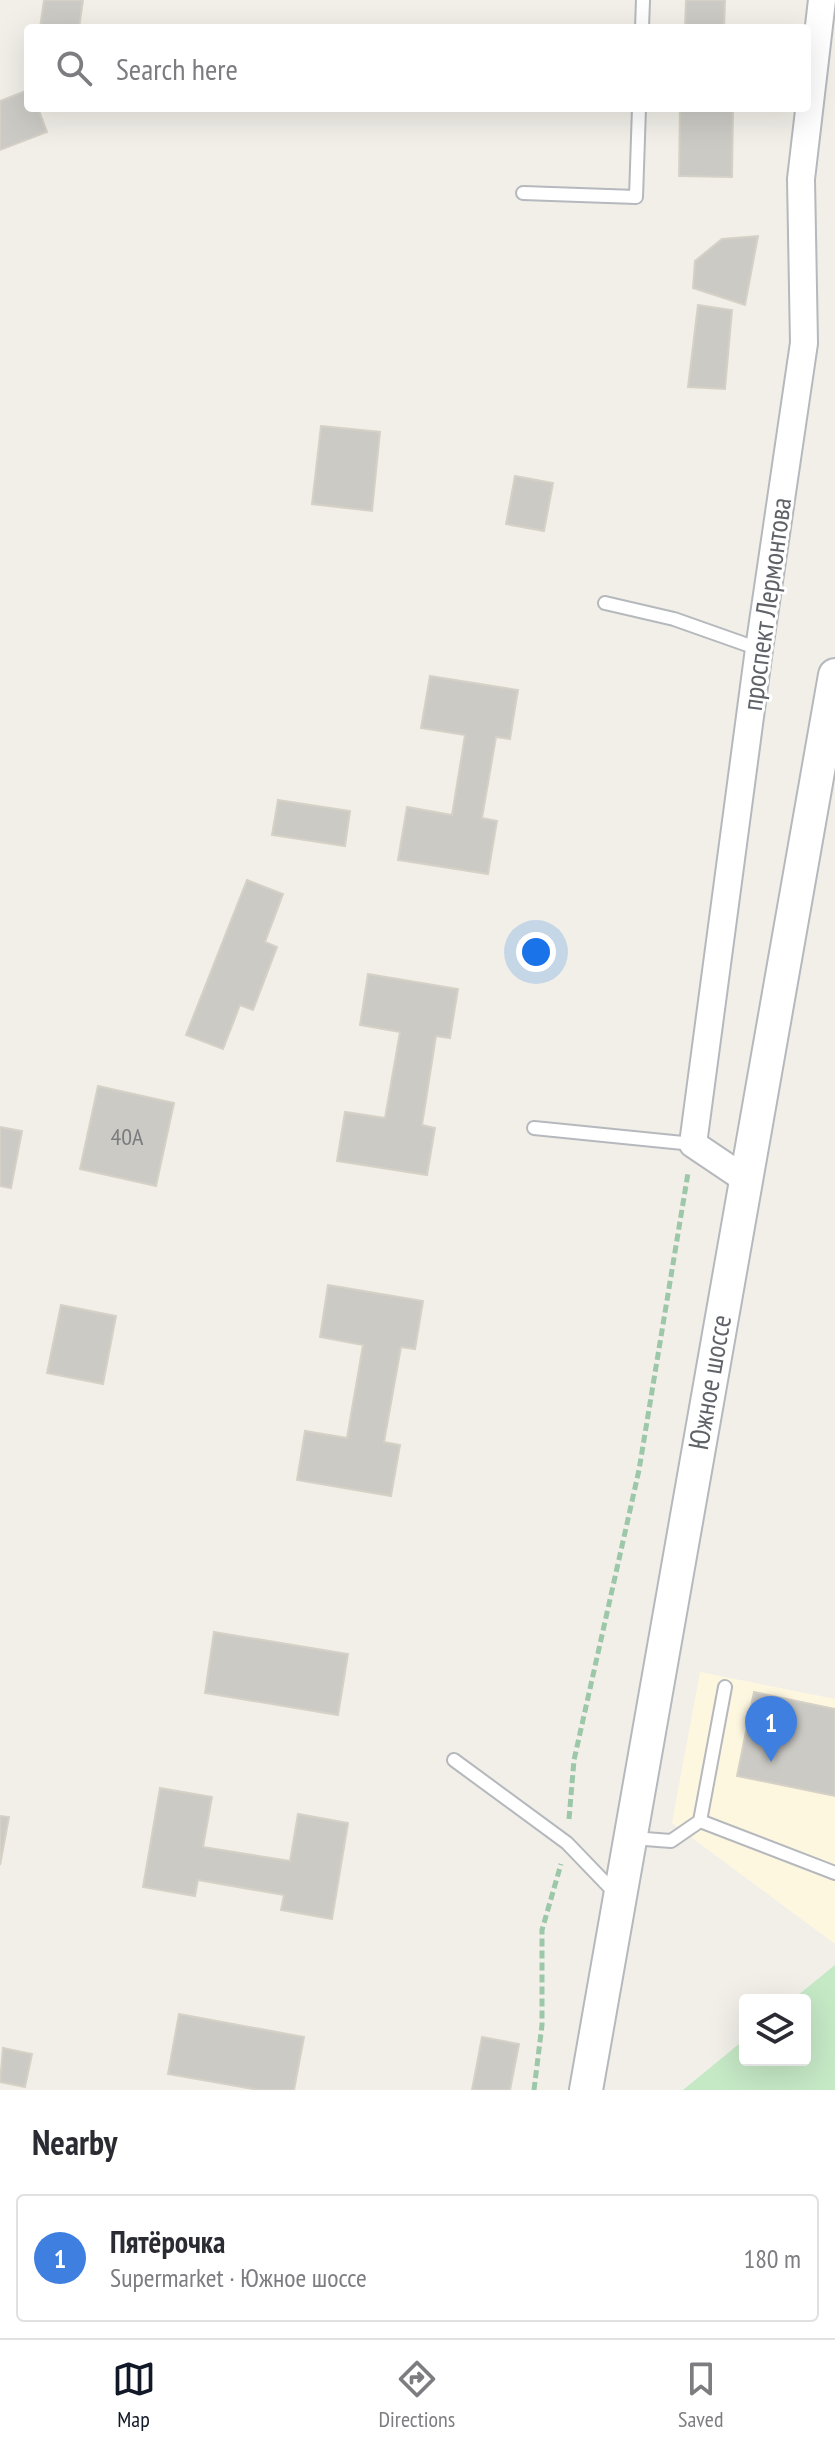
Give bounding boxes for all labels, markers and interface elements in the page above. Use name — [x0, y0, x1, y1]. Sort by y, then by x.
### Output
search box — [24, 24, 811, 112]
icon: search — [52, 46, 96, 90]
text: Search here — [116, 49, 238, 88]
street label: проспект Лермонтова — [733, 495, 799, 713]
your location — [516, 932, 556, 972]
house number: 40А — [111, 1121, 144, 1152]
street label: Южное шоссе — [679, 1312, 739, 1452]
pin: 1 — [745, 1696, 797, 1762]
map controls — [739, 1994, 811, 2066]
button: layers — [739, 1994, 811, 2066]
text: Nearby — [32, 2120, 117, 2164]
text: Пятёрочка — [110, 2222, 225, 2261]
text: 1 — [54, 2242, 66, 2275]
text: 180 m — [743, 2242, 801, 2275]
text: Supermarket · Южное шоссе — [110, 2261, 367, 2294]
tab: Map — [112, 2357, 156, 2433]
tab: Directions — [379, 2357, 455, 2433]
tab: Saved — [678, 2357, 723, 2433]

